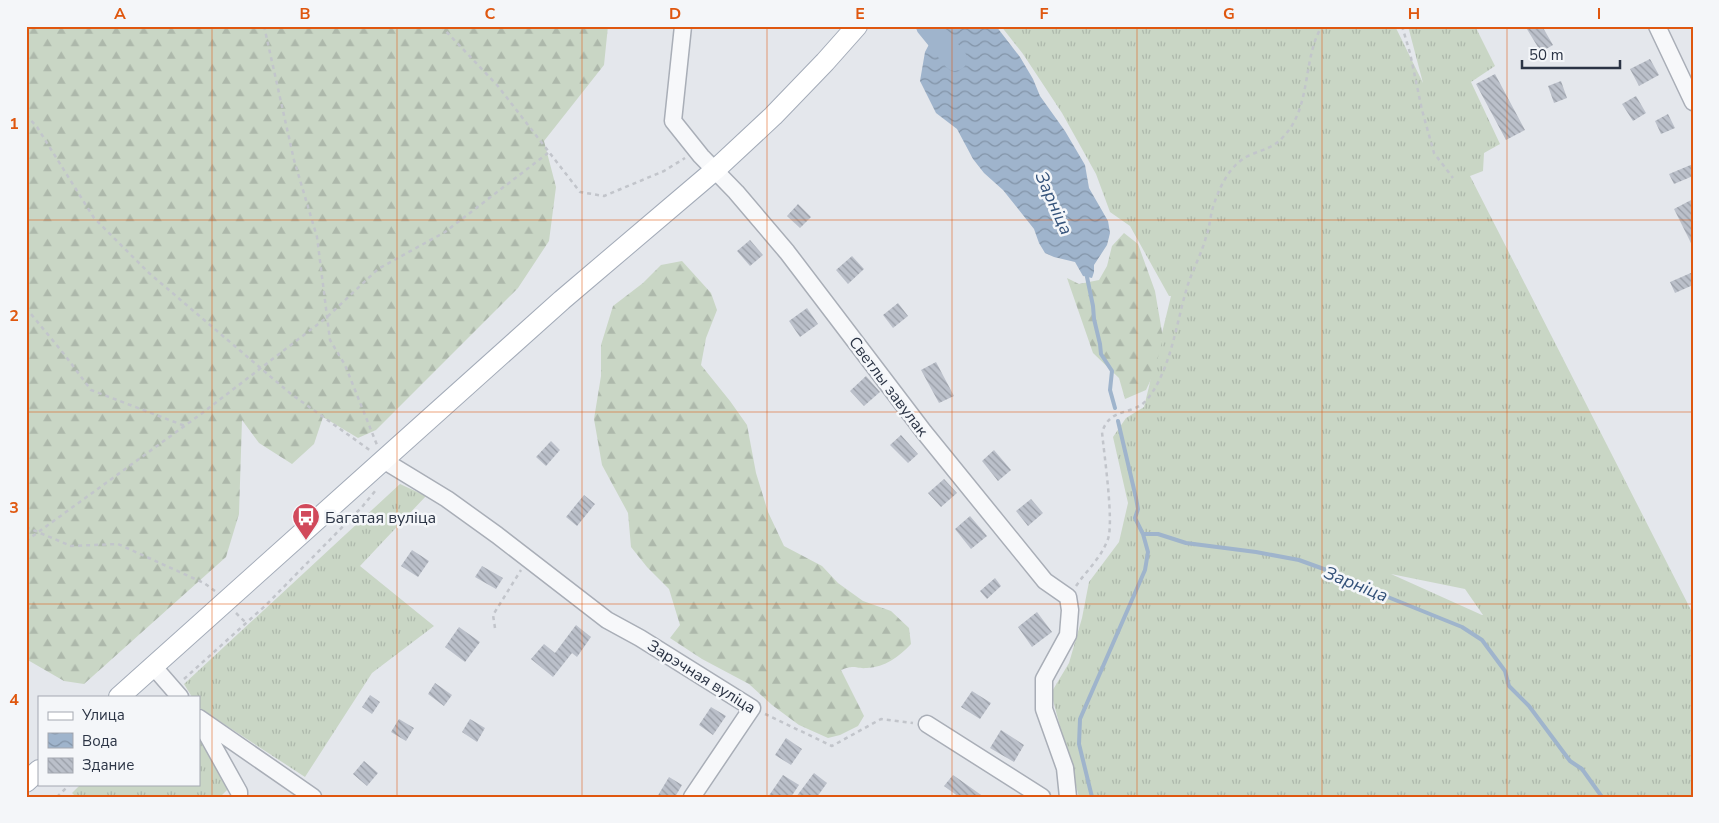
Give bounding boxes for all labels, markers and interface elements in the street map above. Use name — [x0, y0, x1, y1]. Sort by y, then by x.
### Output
text: A — [114, 3, 126, 25]
text: B — [299, 3, 311, 25]
text: C — [485, 3, 496, 25]
text: D — [669, 3, 681, 25]
text: E — [855, 3, 865, 25]
text: F — [1040, 3, 1049, 25]
text: G — [1223, 3, 1235, 25]
text: H — [1408, 3, 1420, 25]
text: I — [1597, 3, 1601, 25]
scale bar — [1522, 38, 1619, 70]
text: 50 m — [1529, 45, 1564, 65]
text: 1 — [9, 113, 19, 135]
water label: Зарніца — [1029, 167, 1079, 239]
text: 2 — [9, 305, 19, 327]
street label: Светлы завулак — [843, 332, 933, 441]
text: 3 — [9, 497, 19, 519]
bus stop icon: Багатая вуліца — [291, 502, 321, 541]
place label: Багатая вуліца — [325, 507, 436, 529]
water label: Зарніца — [1320, 560, 1392, 608]
street label: Зарэчная вуліца — [643, 635, 760, 719]
text: 4 — [9, 689, 19, 711]
legend — [38, 696, 200, 786]
text: Улица — [81, 705, 125, 725]
text: Вода — [82, 731, 118, 751]
text: Здание — [82, 755, 134, 775]

